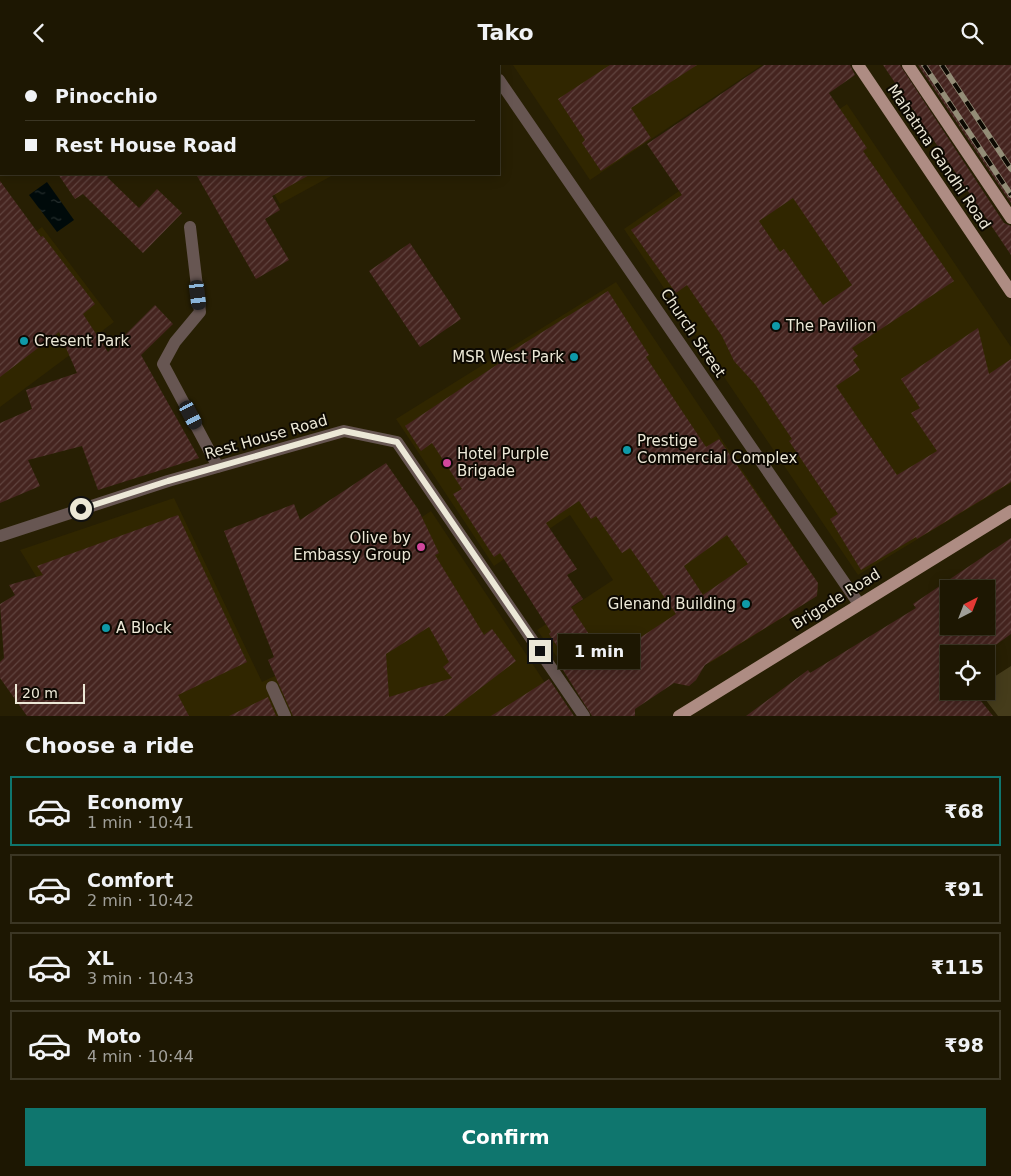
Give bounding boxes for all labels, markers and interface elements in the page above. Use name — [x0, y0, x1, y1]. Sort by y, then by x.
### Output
icon: back — [25, 19, 53, 47]
icon: search — [958, 19, 986, 47]
text: Tako — [477, 20, 534, 45]
street label: Mahatma Gandhi Road — [884, 81, 994, 233]
text: Pinocchio — [55, 85, 158, 107]
text: Rest House Road — [55, 134, 237, 156]
car — [188, 279, 207, 311]
street label: Church Street — [657, 285, 729, 381]
place label: The Pavilion — [785, 317, 876, 335]
marker: The Pavilion — [770, 320, 782, 332]
place label: Cresent Park — [34, 332, 129, 350]
marker: Cresent Park — [18, 335, 30, 347]
place label: MSR West Park — [452, 348, 564, 366]
marker: MSR West Park — [568, 351, 580, 363]
car — [177, 398, 204, 432]
street label: Rest House Road — [203, 411, 329, 463]
place label: Prestige Commercial Complex — [637, 432, 797, 467]
marker: Prestige Commercial Complex — [621, 444, 633, 456]
place label: Hotel Purple Brigade — [457, 445, 549, 480]
marker: Hotel Purple Brigade — [441, 457, 453, 469]
route start — [70, 498, 92, 520]
place label: Olive by Embassy Group — [293, 529, 411, 564]
marker: Olive by Embassy Group — [415, 541, 427, 553]
street label: Brigade Road — [789, 565, 883, 633]
north arrow — [940, 580, 995, 635]
map controls — [940, 580, 995, 700]
place label: Glenand Building — [608, 595, 736, 613]
marker: Glenand Building — [740, 598, 752, 610]
place label: A Block — [116, 619, 172, 637]
marker: A Block — [100, 622, 112, 634]
callout: 1 min — [558, 633, 640, 669]
route end — [529, 640, 551, 662]
text: 1 min — [574, 642, 624, 661]
button: locate — [940, 645, 995, 700]
scale bar — [15, 681, 85, 704]
text: 20 m — [22, 685, 58, 701]
text: Choose a ride — [25, 733, 194, 758]
icon: car — [27, 789, 72, 834]
text: Economy — [87, 791, 183, 813]
text: ₹68 — [944, 800, 984, 822]
text: 1 min · 10:41 — [87, 813, 194, 832]
icon: car — [27, 867, 72, 912]
text: Comfort — [87, 869, 174, 891]
text: ₹91 — [944, 878, 984, 900]
text: 2 min · 10:42 — [87, 891, 194, 910]
icon: car — [27, 945, 72, 990]
text: XL — [87, 947, 114, 969]
text: ₹115 — [931, 956, 984, 978]
text: 3 min · 10:43 — [87, 969, 194, 988]
icon: car — [27, 1023, 72, 1068]
text: Moto — [87, 1025, 141, 1047]
text: ₹98 — [944, 1034, 984, 1056]
text: 4 min · 10:44 — [87, 1047, 194, 1066]
button: Confirm — [25, 1108, 986, 1166]

